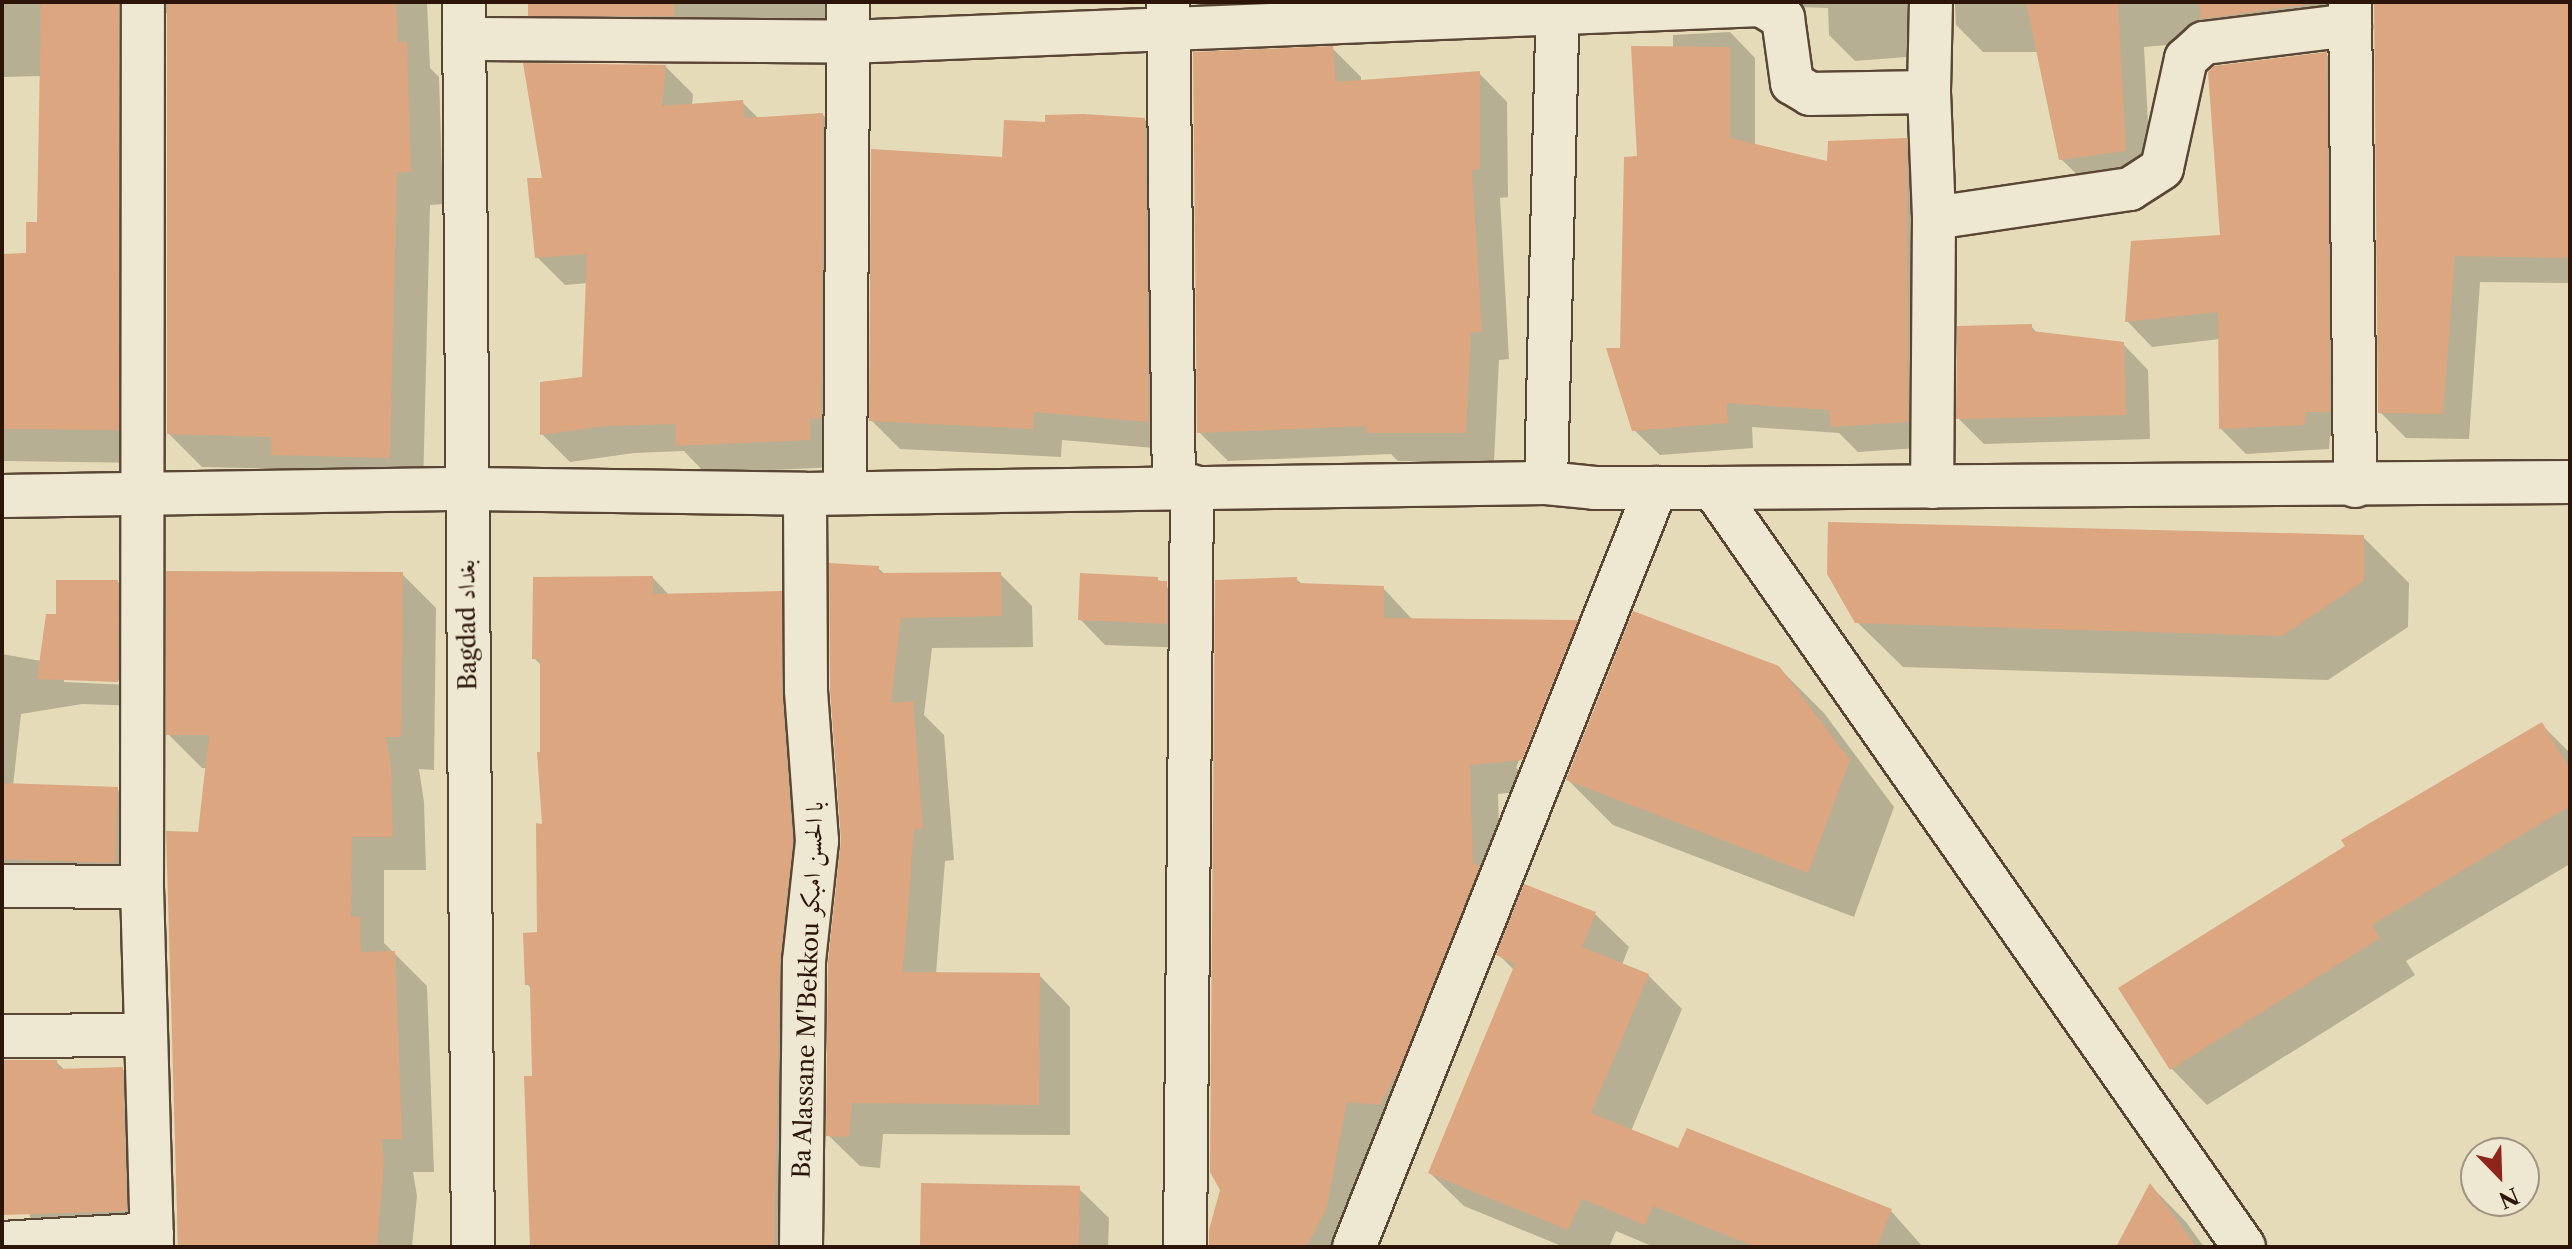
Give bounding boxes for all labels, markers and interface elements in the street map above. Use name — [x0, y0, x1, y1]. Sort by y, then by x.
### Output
street label: Bagdad بغداد — [451, 559, 483, 691]
street label: Ba Alassane M'Bekkou با الحسن امبكو — [787, 800, 829, 1180]
north arrow — [2460, 1137, 2540, 1217]
text: N — [2495, 1182, 2523, 1214]

